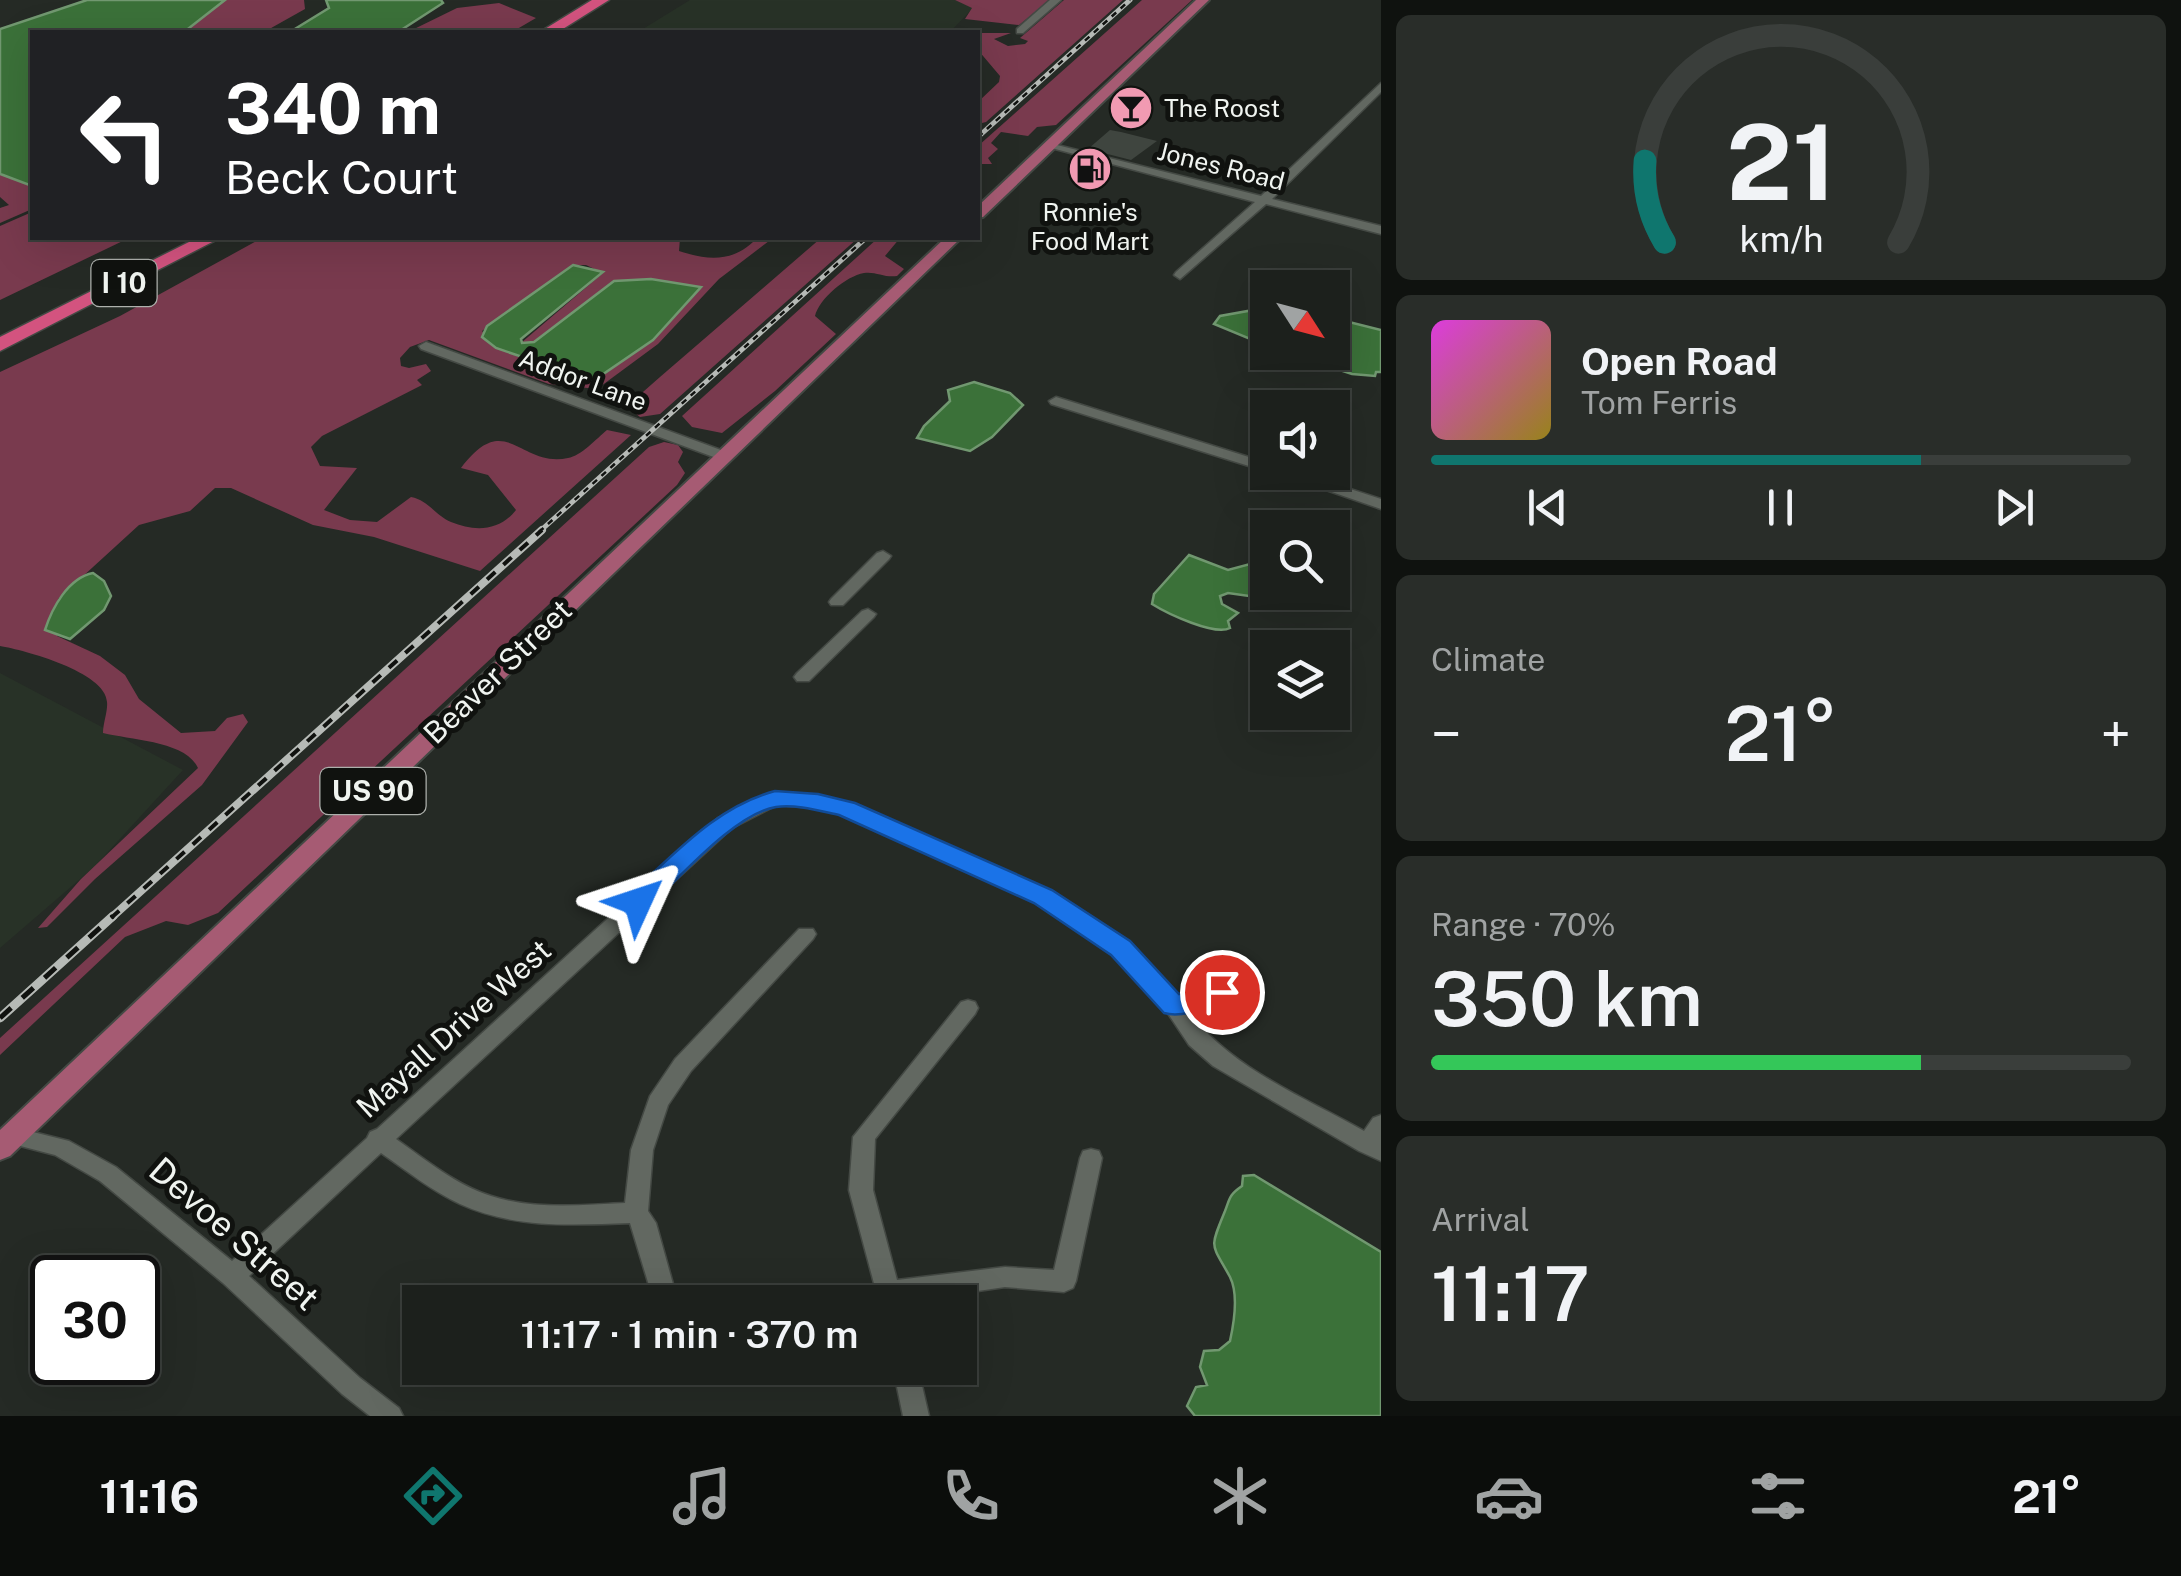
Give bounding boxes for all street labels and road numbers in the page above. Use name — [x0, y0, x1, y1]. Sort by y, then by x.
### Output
street label: Jones Road — [1154, 136, 1288, 196]
road number: I 10 — [92, 260, 156, 306]
street label: Addor Lane — [515, 343, 651, 417]
street label: Beaver Street — [416, 592, 579, 751]
road number: US 90 — [320, 768, 426, 814]
street label: Mayall Drive West — [349, 932, 558, 1125]
street label: Devoe Street — [141, 1149, 327, 1318]

